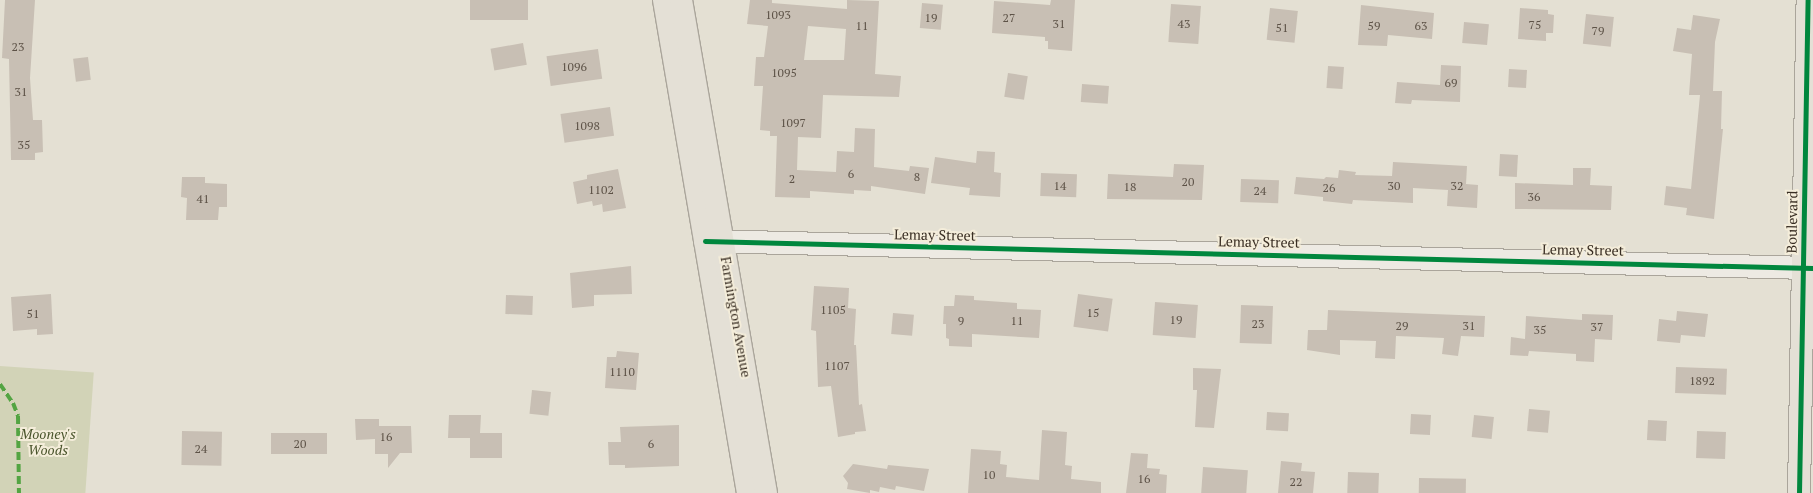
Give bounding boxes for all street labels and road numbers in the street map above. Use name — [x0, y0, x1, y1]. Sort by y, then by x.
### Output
street label: Boulevard — [1783, 191, 1801, 253]
street label: Lemay Street — [894, 226, 976, 244]
street label: Lemay Street — [1218, 233, 1300, 251]
street label: Lemay Street — [1542, 241, 1624, 259]
street label: Farmington Avenue — [717, 255, 755, 379]

